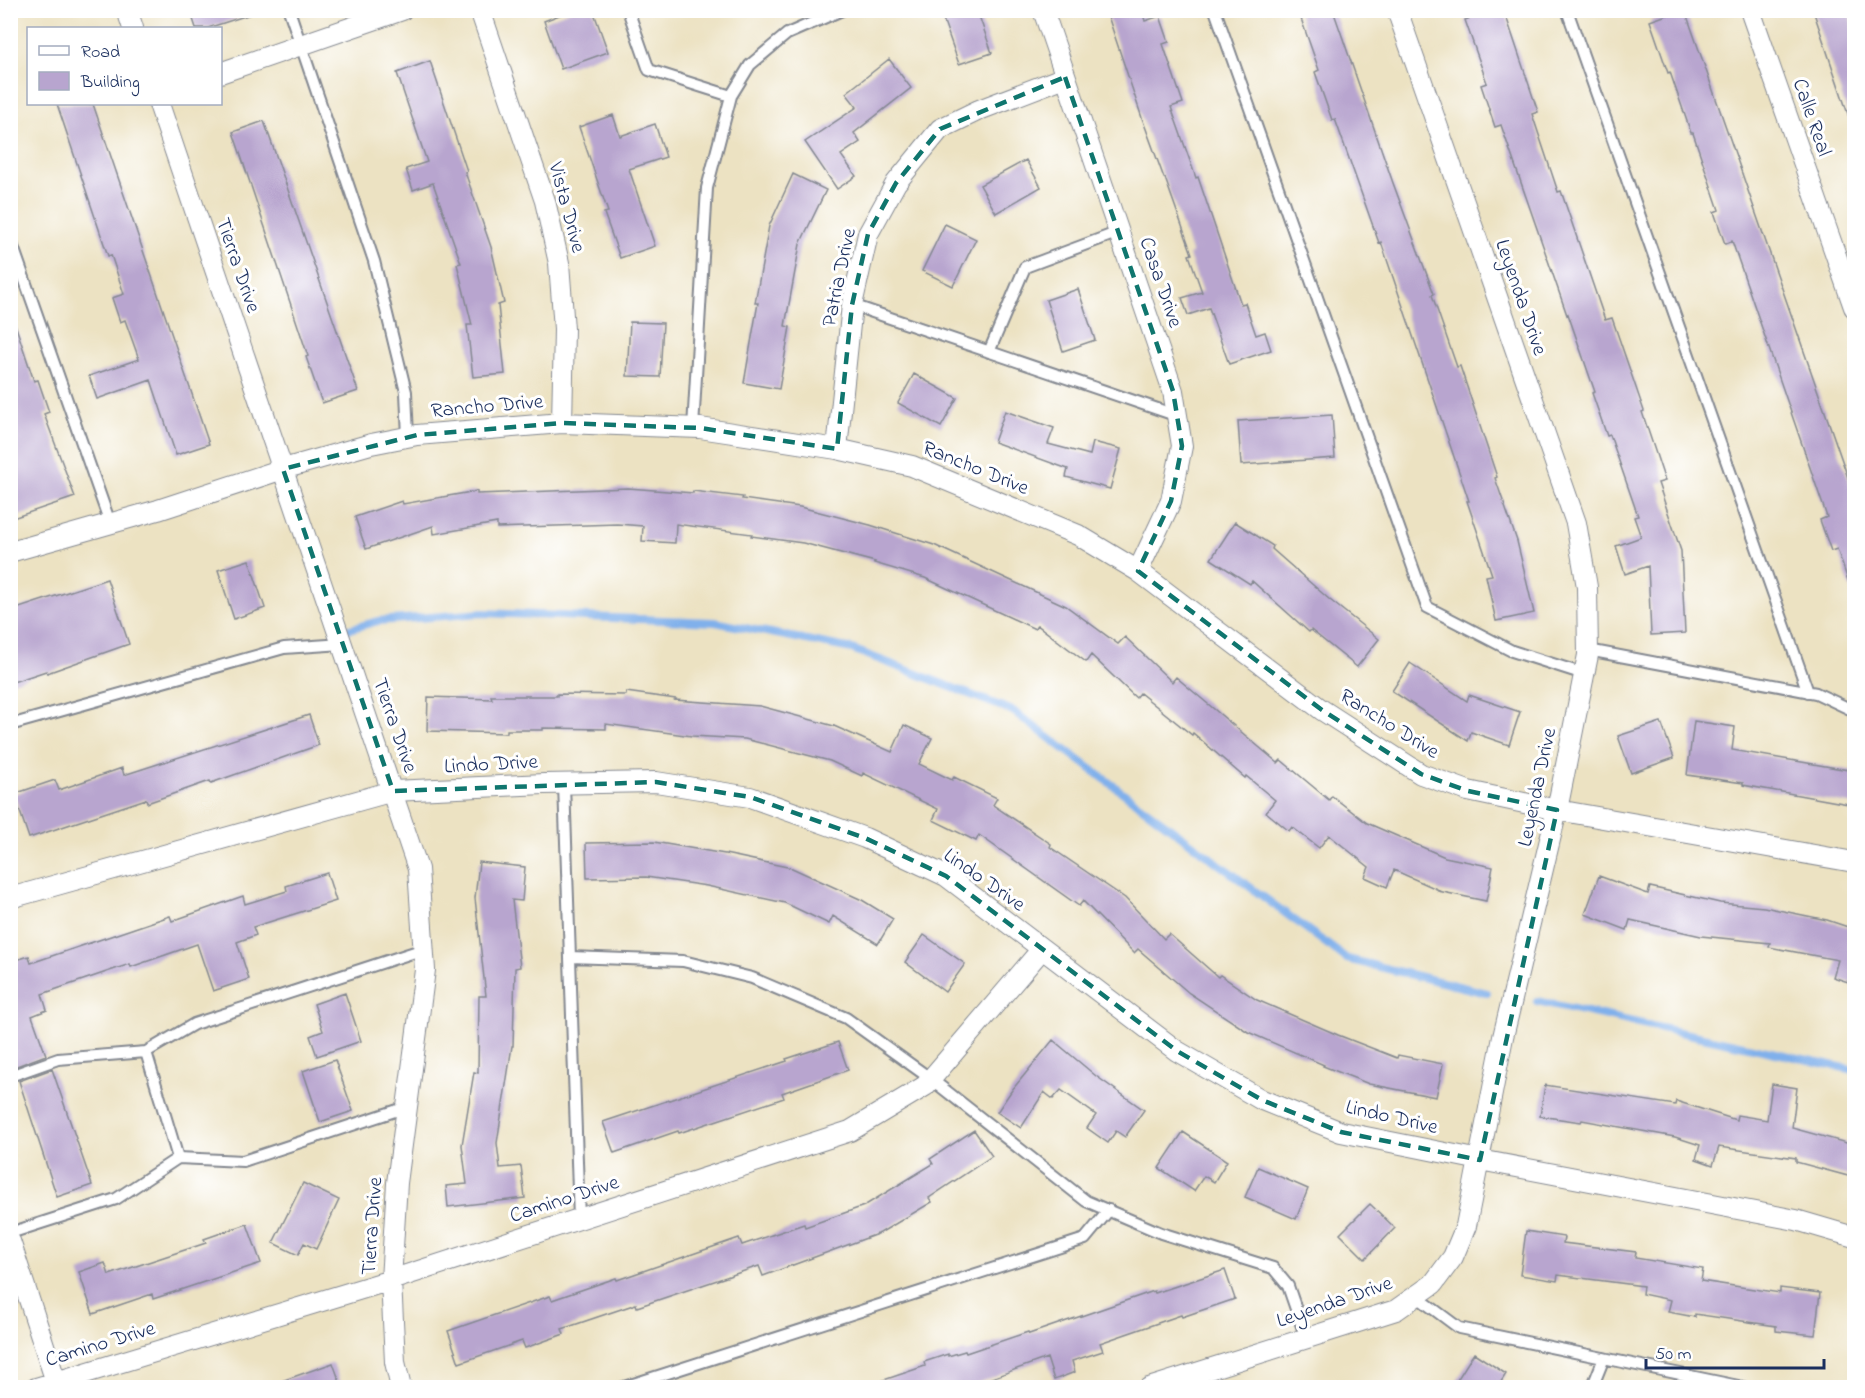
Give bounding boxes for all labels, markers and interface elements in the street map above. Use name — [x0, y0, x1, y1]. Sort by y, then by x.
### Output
legend — [27, 27, 222, 105]
text: Road — [81, 40, 120, 66]
text: Building — [80, 70, 140, 97]
street label: Calle Real — [1784, 75, 1838, 161]
street label: Vista Drive — [539, 158, 593, 257]
street label: Tierra Drive — [207, 214, 268, 318]
street label: Patria Drive — [815, 225, 865, 329]
street label: Casa Drive — [1131, 233, 1190, 333]
street label: Leyenda Drive — [1484, 236, 1554, 361]
street label: Rancho Drive — [430, 387, 545, 427]
street label: Rancho Drive — [917, 434, 1034, 504]
street label: Tierra Drive — [364, 674, 425, 778]
street label: Rancho Drive — [1333, 682, 1445, 768]
street label: Leyenda Drive — [1511, 725, 1567, 850]
street label: Lindo Drive — [444, 748, 539, 782]
street label: Lindo Drive — [937, 841, 1031, 920]
street label: Lindo Drive — [1343, 1093, 1441, 1143]
street label: Camino Drive — [506, 1168, 624, 1232]
street label: Tierra Drive — [355, 1175, 391, 1276]
street label: Leyenda Drive — [1273, 1269, 1398, 1339]
street label: Camino Drive — [42, 1314, 160, 1376]
scale bar — [1646, 1332, 1824, 1370]
text: 50 m — [1655, 1342, 1692, 1368]

